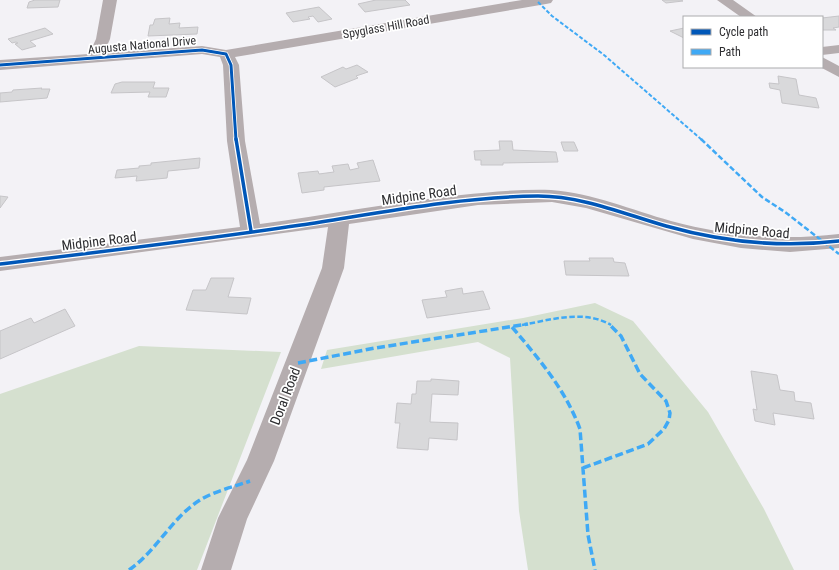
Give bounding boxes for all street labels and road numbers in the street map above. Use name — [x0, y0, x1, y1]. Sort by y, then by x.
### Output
street label: Spyglass Hill Road — [342, 12, 430, 42]
street label: Augusta National Drive — [87, 33, 197, 57]
street label: Midpine Road — [380, 182, 458, 208]
street label: Midpine Road — [714, 219, 790, 241]
street label: Midpine Road — [61, 228, 137, 254]
street label: Doral Road — [267, 365, 303, 427]

